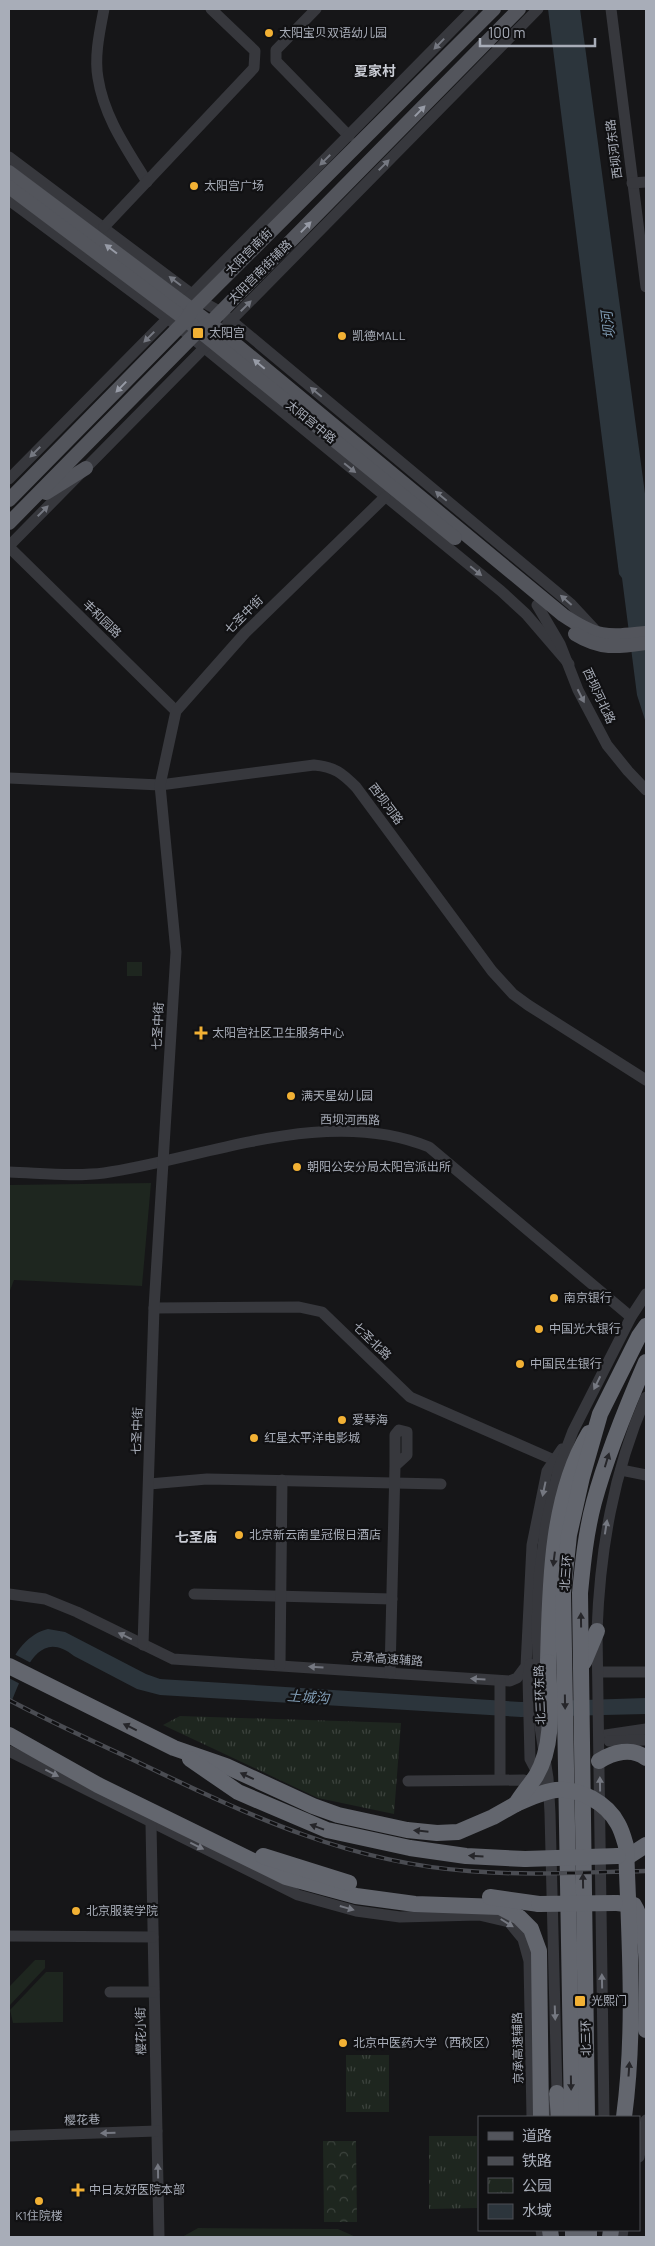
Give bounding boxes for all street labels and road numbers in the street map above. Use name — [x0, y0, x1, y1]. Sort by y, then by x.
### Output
street label: 西坝河东路 — [602, 118, 624, 180]
street label: 太阳宫南街 — [222, 225, 274, 277]
street label: 太阳宫南街辅路 — [225, 237, 294, 306]
street label: 太阳宫中路 — [284, 397, 339, 446]
street label: 七圣中街 — [221, 592, 265, 636]
street label: 丰和园路 — [81, 597, 125, 640]
street label: 西坝河北路 — [581, 665, 619, 726]
street label: 西坝河路 — [367, 780, 407, 827]
street label: 七圣中街 — [149, 1002, 165, 1050]
street label: 西坝河西路 — [320, 1111, 380, 1127]
street label: 七圣北路 — [351, 1319, 395, 1362]
street label: 七圣中街 — [128, 1407, 144, 1455]
street label: 北三环 — [556, 1554, 574, 1591]
street label: 京承高速辅路 — [351, 1649, 423, 1667]
street label: 北三环东路 — [531, 1665, 547, 1725]
street label: 樱花小街 — [133, 2007, 147, 2055]
street label: 京承高速辅路 — [509, 2012, 525, 2084]
street label: 北三环 — [578, 2020, 592, 2056]
street label: 樱花巷 — [64, 2111, 100, 2127]

